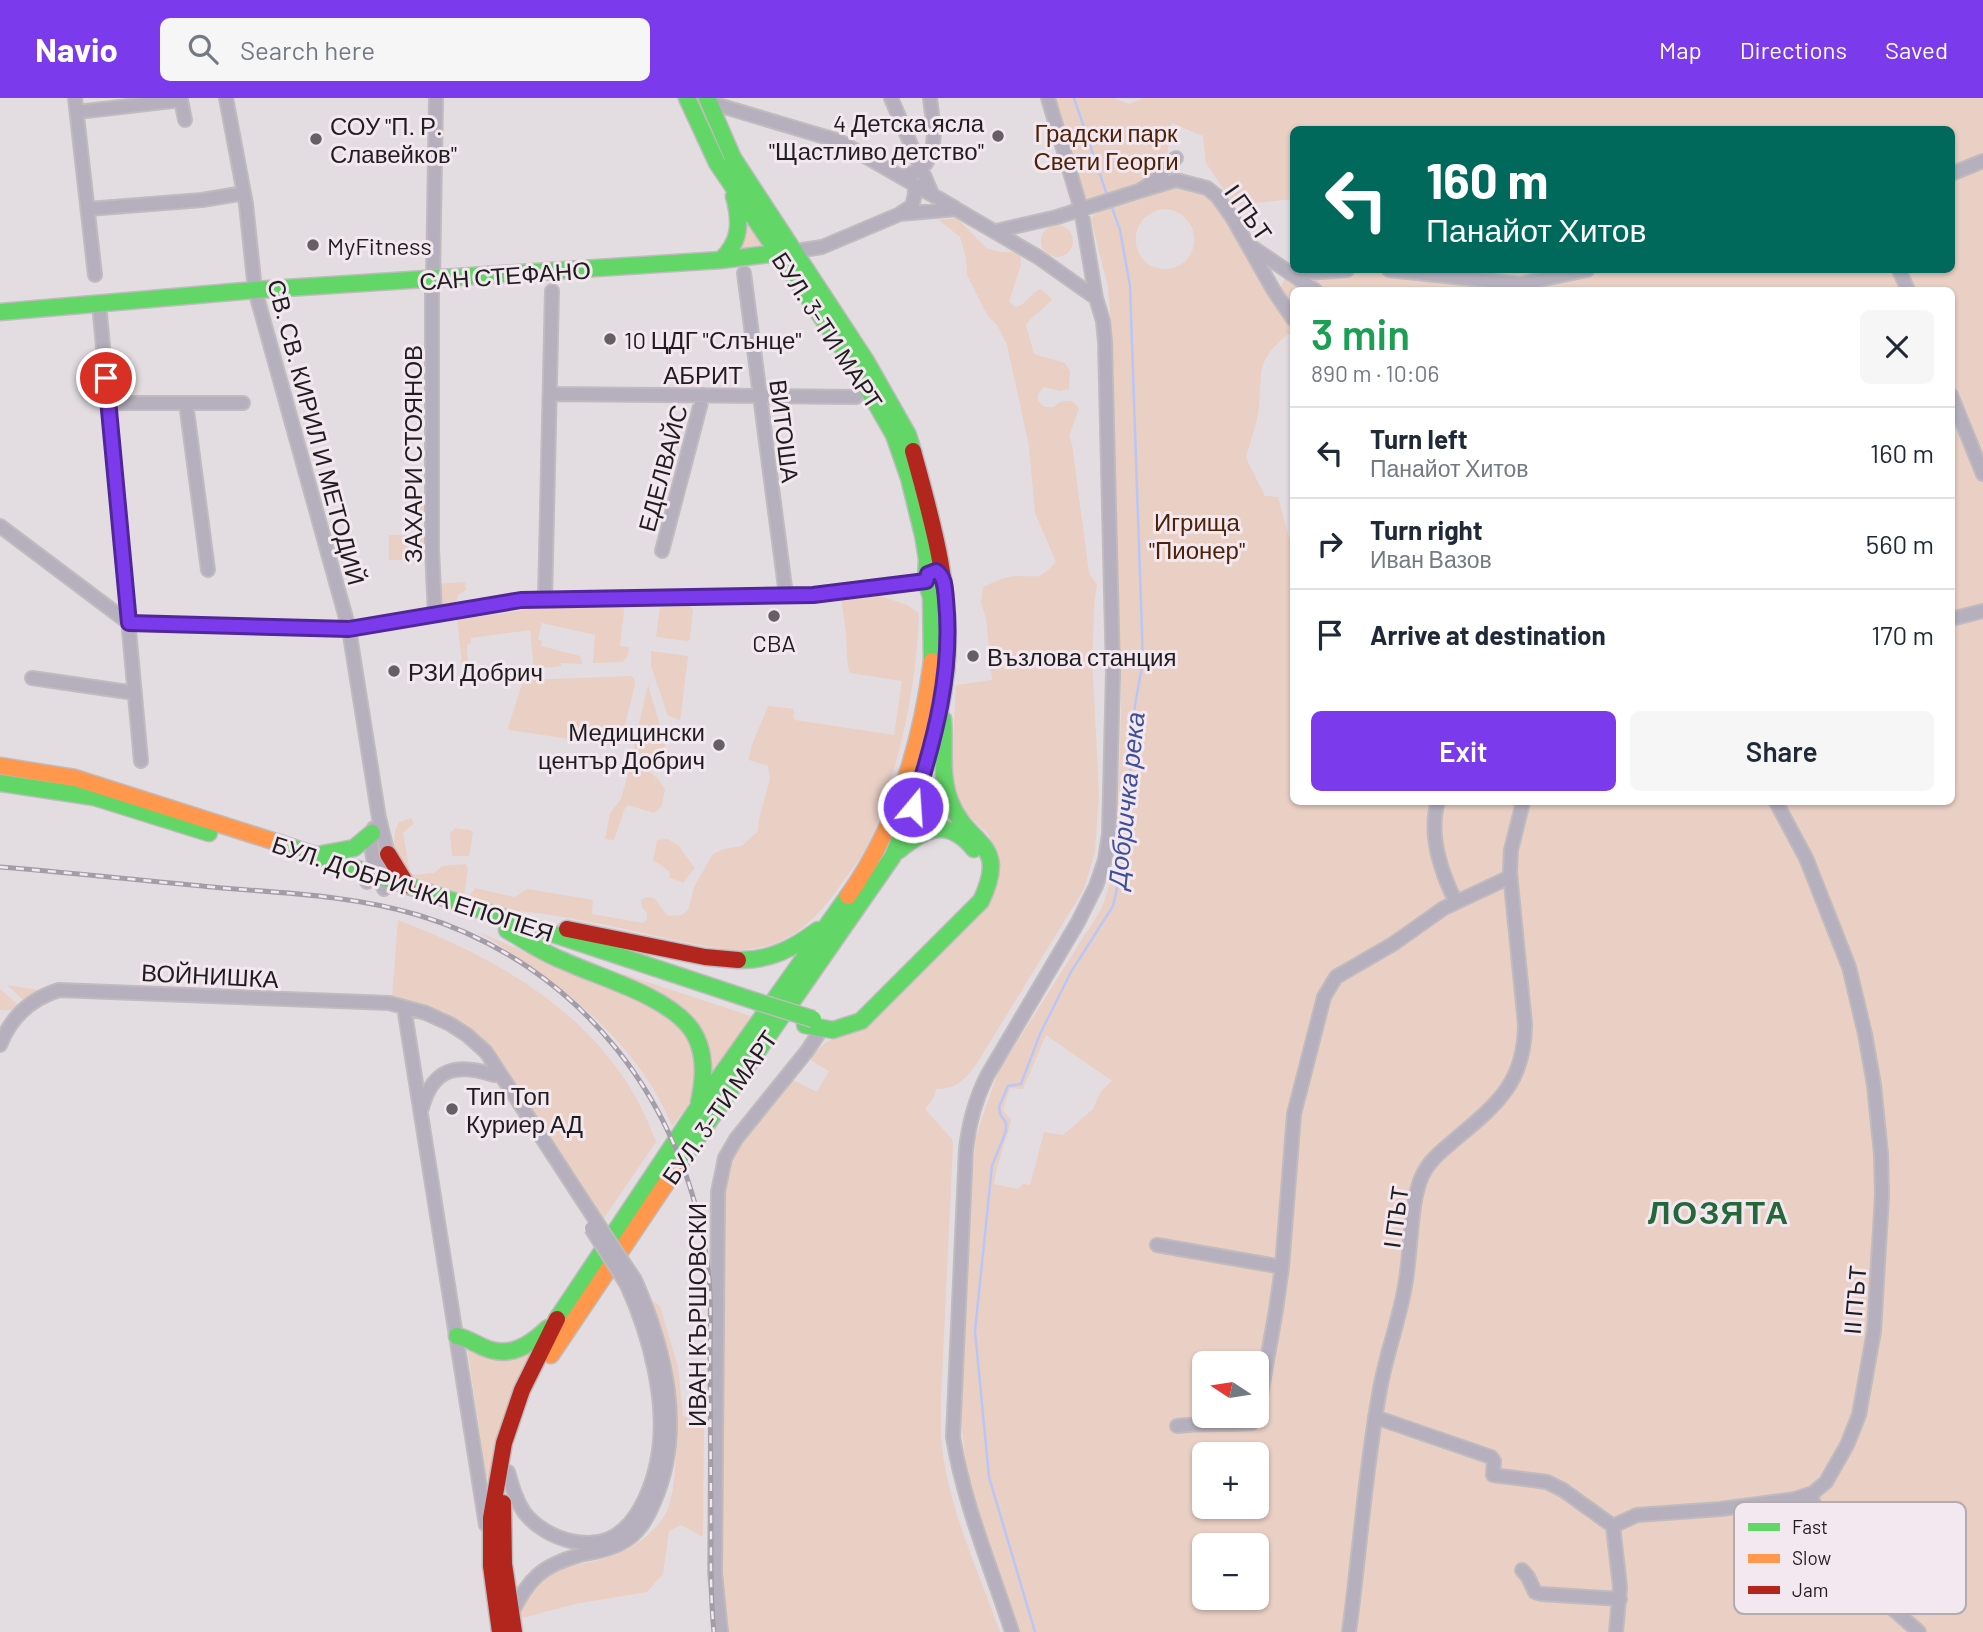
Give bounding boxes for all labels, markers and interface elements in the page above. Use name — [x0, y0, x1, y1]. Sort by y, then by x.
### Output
search box — [160, 18, 650, 81]
text: Navio — [35, 29, 118, 69]
icon: search — [184, 30, 222, 68]
text: Search here — [240, 34, 375, 65]
text: Map — [1659, 35, 1702, 64]
text: Directions — [1740, 35, 1847, 64]
text: Saved — [1885, 35, 1948, 64]
place label: 4 Детска ясла "Щастливо детство" — [769, 108, 985, 165]
place label: СОУ "П. Р. Славейков" — [330, 111, 457, 168]
park label: Градски парк Свети Георги — [1033, 118, 1179, 175]
marker: 4 Детска ясла "Щастливо детство" — [990, 128, 1006, 144]
marker: СОУ "П. Р. Славейков" — [308, 131, 324, 147]
text: 160 m — [1426, 150, 1548, 209]
icon: left — [1311, 154, 1402, 245]
street label: І ПЪТ — [1219, 178, 1279, 246]
text: Панайот Хитов — [1426, 210, 1647, 248]
place label: MyFitness — [327, 231, 432, 260]
marker: MyFitness — [305, 237, 321, 253]
street label: БУЛ. 3-ТИ МАРТ — [767, 246, 890, 414]
street label: САН СТЕФАНО — [418, 255, 592, 295]
street label: СВ. СВ. КИРИЛ И МЕТОДИЙ — [262, 276, 372, 588]
text: 3 min — [1311, 308, 1410, 358]
button: close — [1860, 310, 1934, 384]
place label: 10 ЦДГ "Слънце" — [624, 325, 802, 354]
marker: 10 ЦДГ "Слънце" — [602, 331, 618, 347]
street label: ЗАХАРИ СТОЯНОВ — [398, 345, 427, 563]
pin — [76, 348, 136, 408]
icon: arrive — [87, 359, 125, 397]
text: 890 m · 10:06 — [1311, 359, 1439, 387]
street label: АБРИТ — [663, 360, 743, 389]
street label: ВИТОША — [764, 378, 806, 484]
street label: ЕДЕЛВАЙС — [631, 402, 693, 534]
text: Turn left — [1370, 423, 1468, 454]
icon: left — [1311, 434, 1349, 472]
text: 160 m — [1870, 437, 1934, 468]
text: Панайот Хитов — [1370, 454, 1529, 482]
park label: Игрища "Пионер" — [1149, 507, 1245, 564]
text: Turn right — [1370, 514, 1483, 545]
icon: right — [1311, 525, 1349, 563]
text: 560 m — [1866, 528, 1934, 559]
text: Иван Вазов — [1370, 545, 1492, 573]
marker: CBA — [766, 608, 782, 624]
icon: arrive — [1311, 616, 1349, 654]
text: Arrive at destination — [1370, 619, 1606, 650]
text: 170 m — [1871, 619, 1934, 650]
place label: CBA — [752, 628, 796, 657]
place label: Възлова станция — [987, 642, 1176, 671]
marker: Възлова станция — [965, 648, 981, 664]
place label: РЗИ Добрич — [408, 657, 543, 686]
marker: РЗИ Добрич — [386, 663, 402, 679]
water label: Добричка река — [1100, 710, 1150, 893]
button: Exit — [1311, 711, 1616, 791]
button: Share — [1630, 711, 1934, 791]
place label: Медицински център Добрич — [538, 717, 705, 774]
marker: Медицински център Добрич — [711, 737, 727, 753]
position arrow — [876, 770, 950, 844]
street label: БУЛ. ДОБРИЧКА ЕПОПЕЯ — [269, 829, 557, 947]
street label: ВОЙНИШКА — [140, 957, 280, 993]
street label: БУЛ. 3-ТИ МАРТ — [655, 1024, 783, 1189]
place label: Тип Топ Куриер АД — [466, 1081, 583, 1138]
marker: Тип Топ Куриер АД — [444, 1101, 460, 1117]
street label: І ПЪТ — [1376, 1184, 1414, 1250]
district label: ЛОЗЯТА — [1648, 1192, 1790, 1230]
street label: ИВАН КЪРШОВСКИ — [682, 1203, 711, 1427]
street label: ІІ ПЪТ — [1837, 1264, 1871, 1336]
north arrow — [1192, 1351, 1269, 1428]
map controls — [1192, 1351, 1269, 1610]
button: + — [1192, 1442, 1269, 1519]
legend — [1734, 1502, 1966, 1614]
text: Fast — [1792, 1515, 1828, 1538]
button: − — [1192, 1533, 1269, 1610]
text: Slow — [1792, 1546, 1831, 1569]
text: Jam — [1792, 1578, 1828, 1601]

